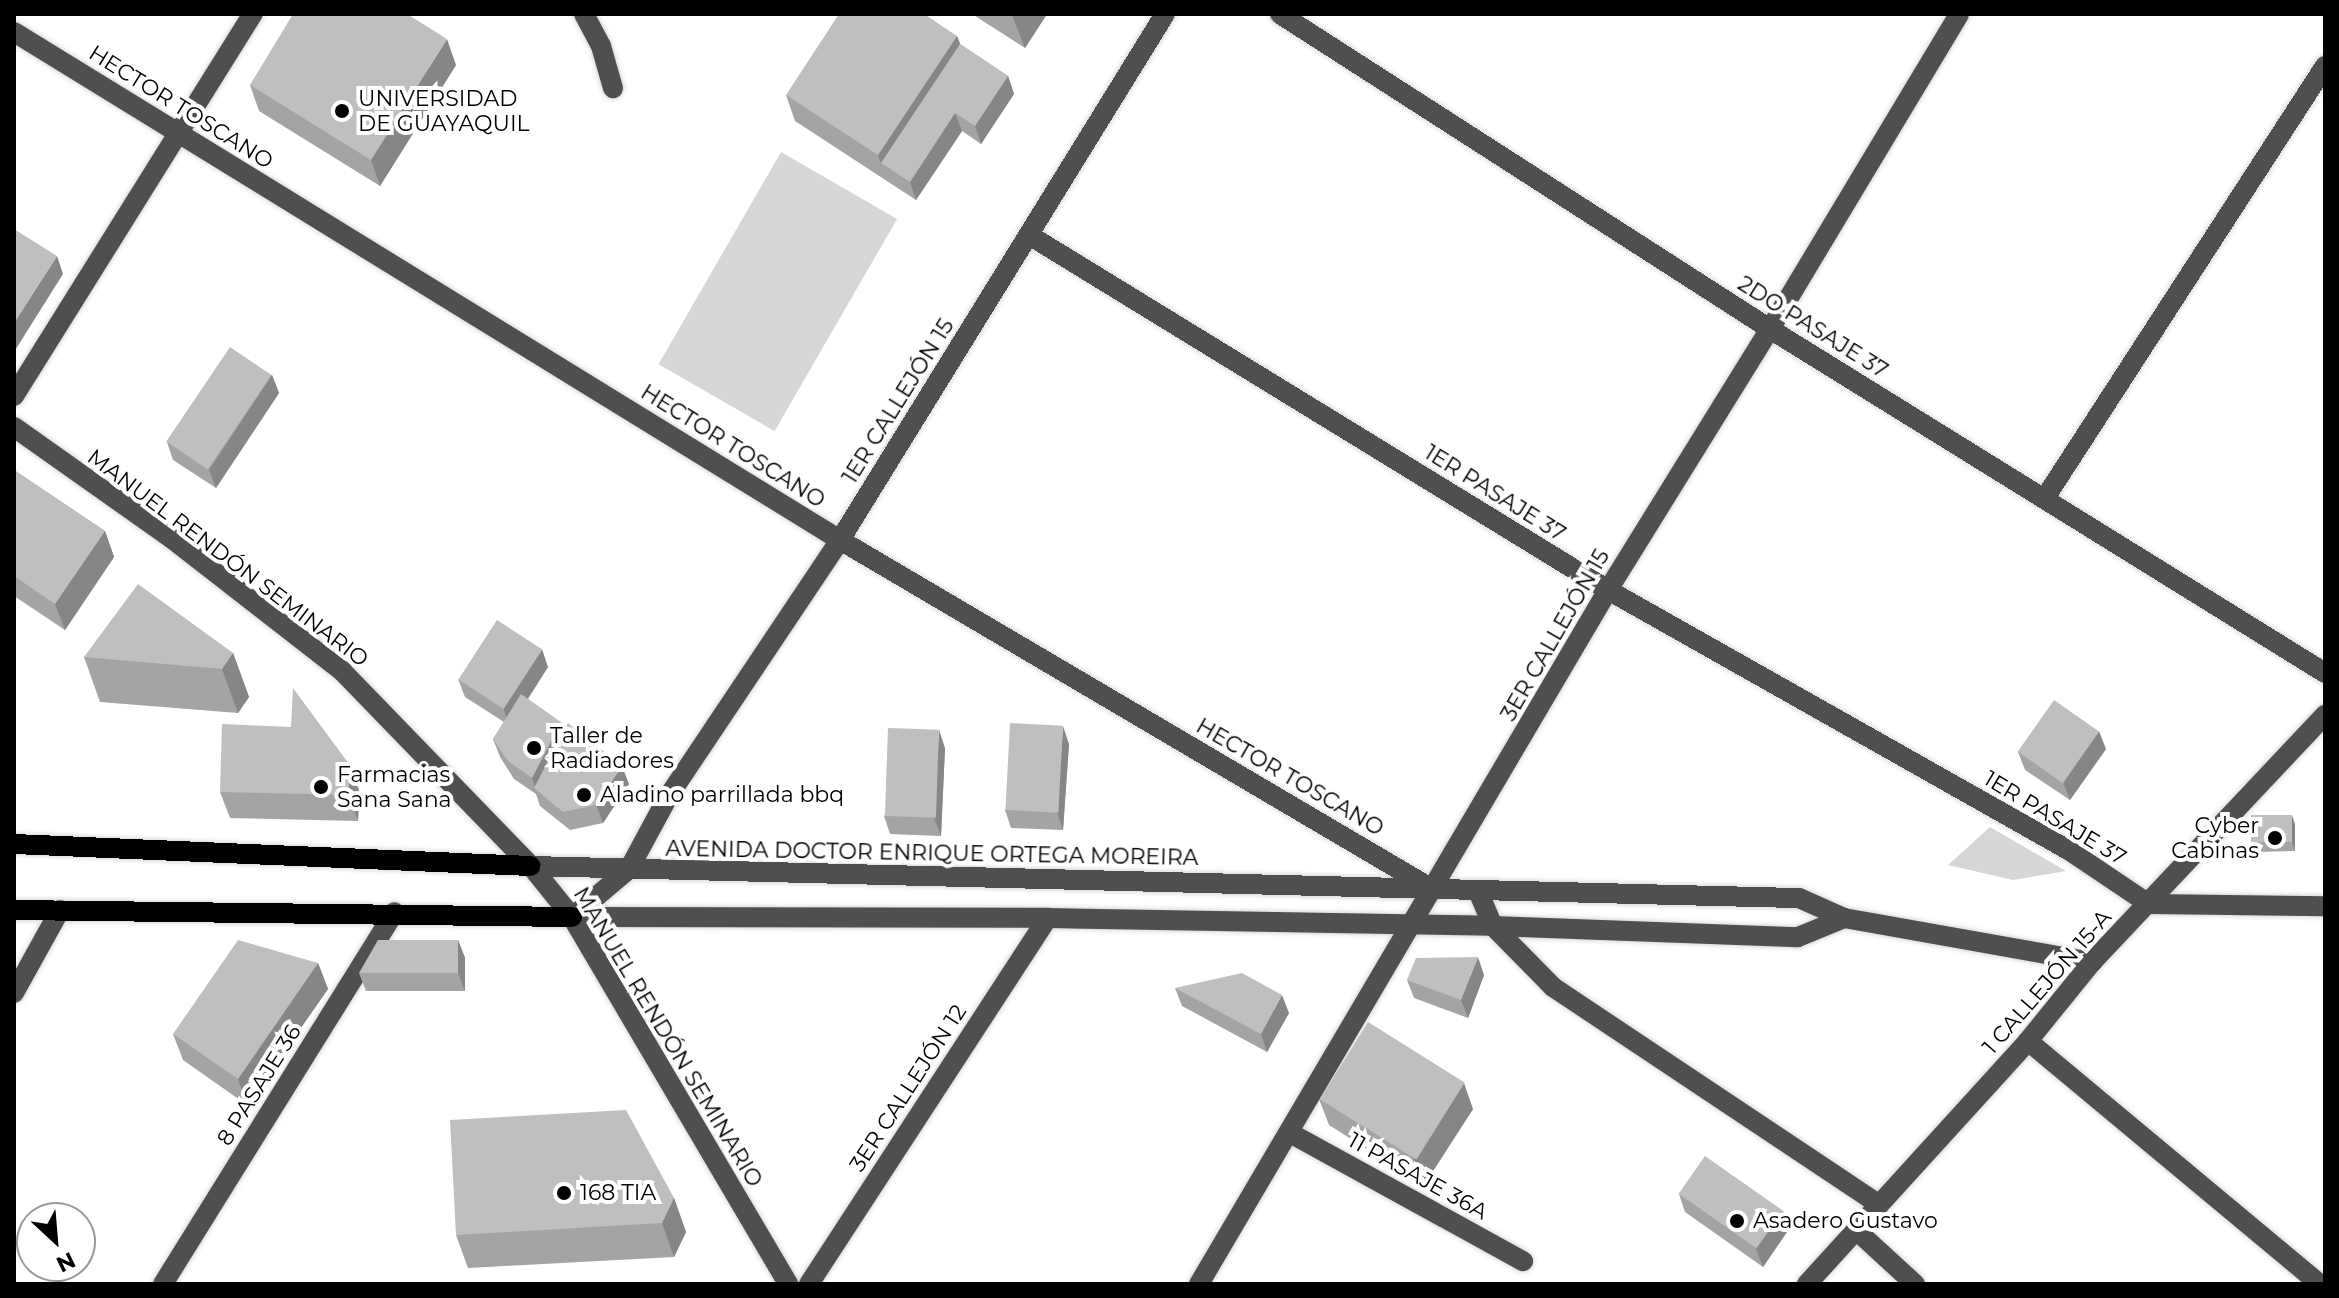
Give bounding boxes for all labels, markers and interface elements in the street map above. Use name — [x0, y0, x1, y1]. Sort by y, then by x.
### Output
street label: HECTOR TOSCANO — [84, 40, 278, 174]
place label: UNIVERSIDAD DE GUAYAQUIL — [358, 85, 529, 136]
marker: UNIVERSIDAD DE GUAYAQUIL — [333, 102, 351, 120]
street label: 2DO PASAJE 37 — [1733, 270, 1893, 384]
street label: 1ER CALLEJÓN 15 — [837, 314, 959, 488]
street label: HECTOR TOSCANO — [636, 379, 830, 513]
street label: 1ER PASAJE 37 — [1420, 439, 1570, 547]
street label: MANUEL RENDÓN SEMINARIO — [82, 444, 374, 672]
street label: 3ER CALLEJÓN 15 — [1495, 544, 1615, 726]
street label: HECTOR TOSCANO — [1192, 713, 1388, 841]
place label: Taller de Radiadores — [550, 722, 674, 774]
marker: Taller de Radiadores — [525, 739, 543, 757]
place label: Farmacias Sana Sana — [337, 761, 451, 812]
street label: 1ER PASAJE 37 — [1979, 765, 2131, 871]
marker: Farmacias Sana Sana — [312, 778, 330, 796]
place label: Aladino parrillada bbq — [600, 782, 844, 808]
marker: Aladino parrillada bbq — [575, 786, 593, 804]
place label: Cyber Cabinas — [2171, 812, 2259, 864]
marker: Cyber Cabinas — [2266, 829, 2284, 847]
street label: AVENIDA DOCTOR ENRIQUE ORTEGA MOREIRA — [665, 835, 1199, 871]
street label: MANUEL RENDÓN SEMINARIO — [568, 882, 768, 1192]
street label: 1 CALLEJÓN 15-A — [1977, 904, 2117, 1060]
street label: 3ER CALLEJÓN 12 — [844, 999, 972, 1177]
street label: 8 PASAJE 36 — [211, 1020, 307, 1150]
street label: 11 PASAJE 36A — [1344, 1127, 1492, 1225]
place label: 168 TIA — [580, 1180, 656, 1206]
marker: 168 TIA — [555, 1184, 573, 1202]
north arrow — [16, 1202, 96, 1282]
place label: Asadero Gustavo — [1753, 1208, 1938, 1234]
marker: Asadero Gustavo — [1728, 1212, 1746, 1230]
text: N — [52, 1246, 80, 1278]

